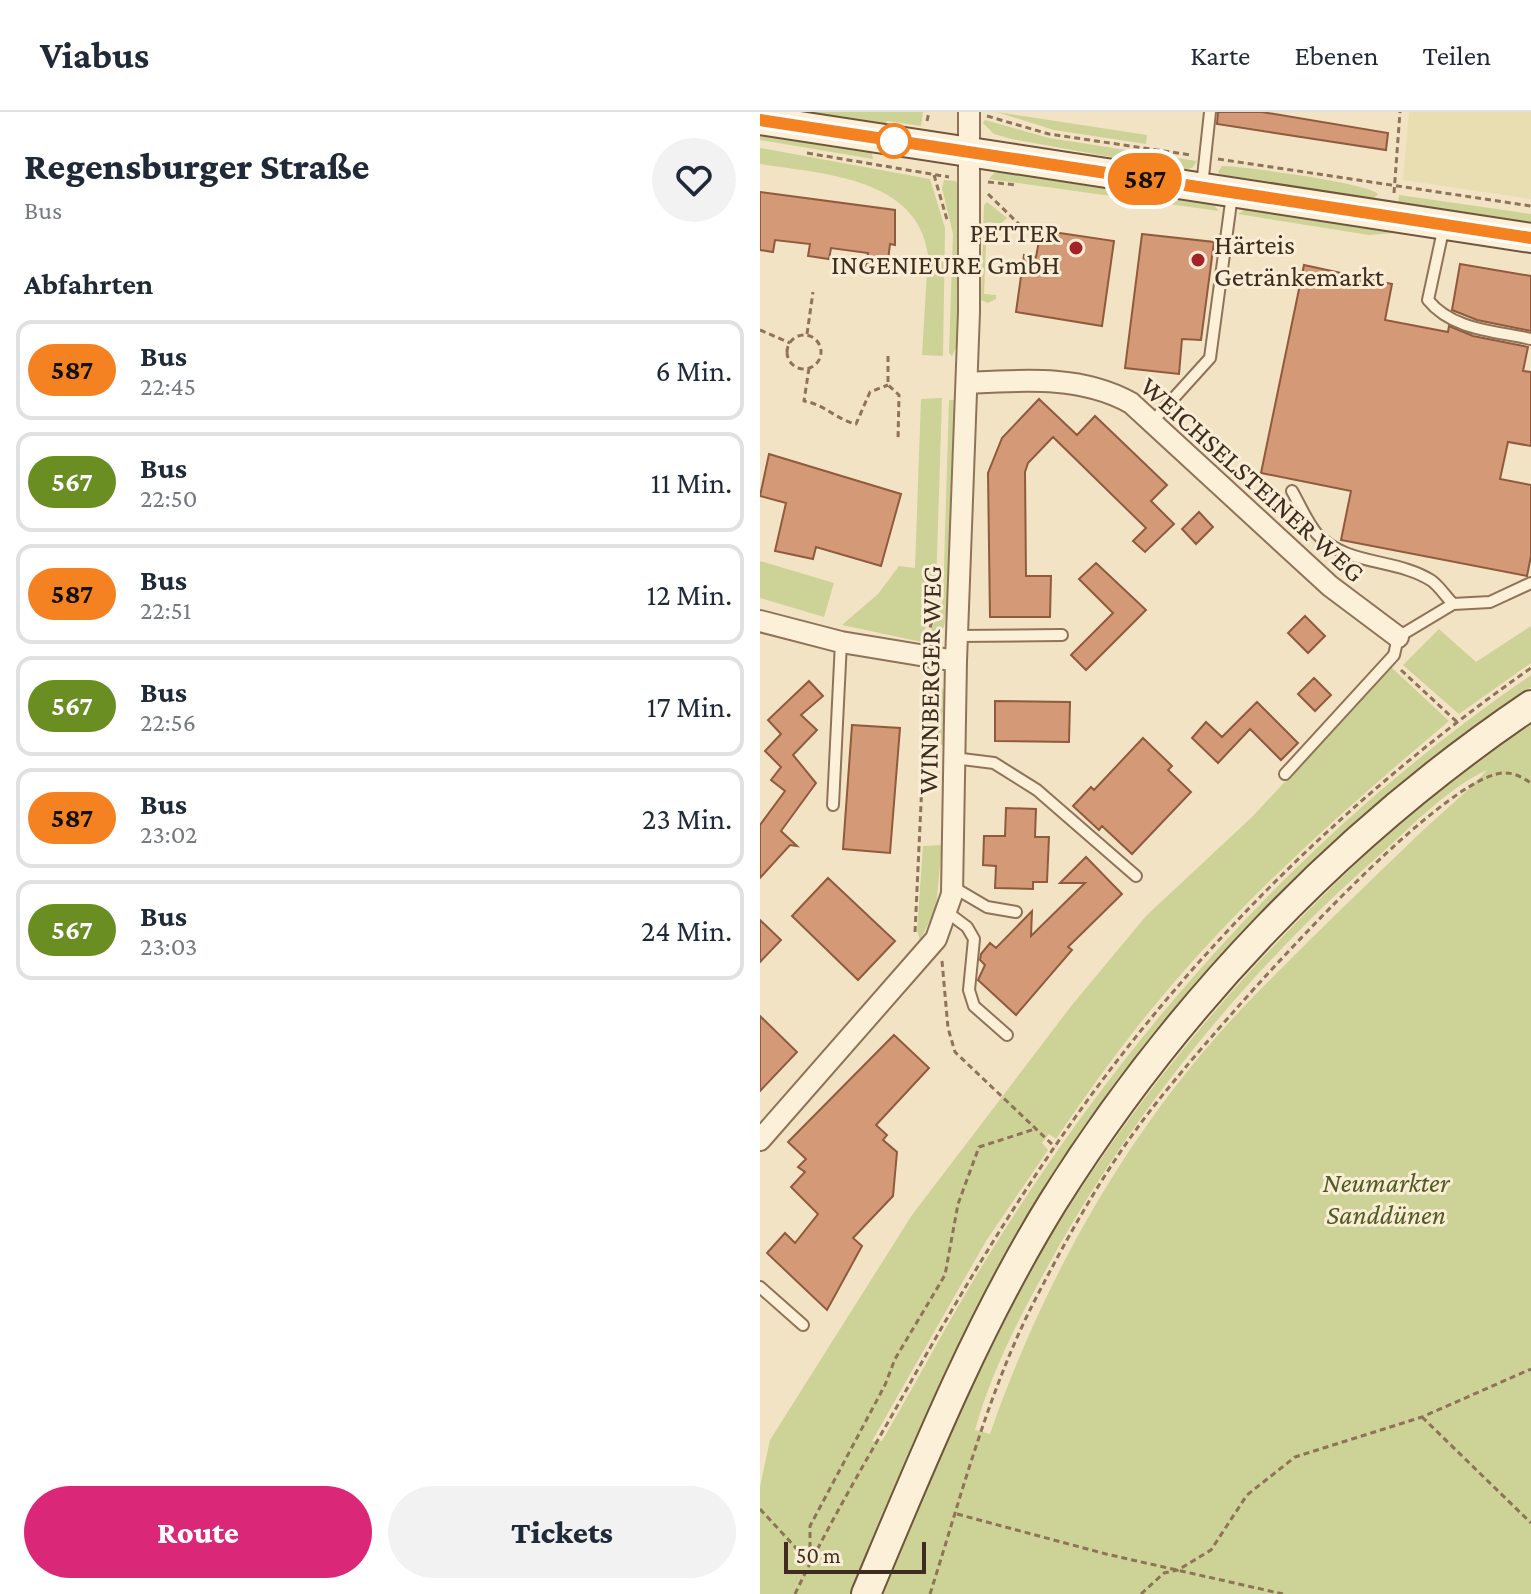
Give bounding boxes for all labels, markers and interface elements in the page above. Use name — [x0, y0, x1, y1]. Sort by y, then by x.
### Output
text: Viabus — [40, 34, 149, 76]
text: Karte — [1190, 40, 1250, 71]
text: Ebenen — [1294, 40, 1379, 71]
text: Teilen — [1423, 40, 1491, 71]
unlabelled marker — [877, 124, 911, 158]
button: heart — [652, 138, 736, 222]
text: Regensburger Straße — [24, 145, 370, 187]
line badge: 587 — [1099, 153, 1191, 205]
text: 587 — [1124, 163, 1166, 194]
text: Bus — [24, 196, 62, 225]
place label: PETTER INGENIEURE GmbH — [831, 217, 1060, 280]
place label: Härteis Getränkemarkt — [1214, 229, 1385, 292]
marker: PETTER INGENIEURE GmbH — [1067, 239, 1085, 257]
marker: Härteis Getränkemarkt — [1189, 251, 1207, 269]
text: Abfahrten — [24, 267, 153, 300]
text: Bus — [140, 339, 187, 372]
text: 587 — [51, 354, 93, 385]
text: 6 Min. — [655, 354, 732, 387]
street label: WEICHSELSTEINER WEG — [1134, 370, 1371, 588]
text: 22:45 — [140, 372, 196, 401]
text: Bus — [140, 451, 187, 484]
text: 567 — [51, 466, 93, 497]
text: 11 Min. — [651, 466, 732, 499]
text: 22:50 — [140, 484, 198, 513]
text: Bus — [140, 563, 187, 596]
street label: WINNBERGER WEG — [912, 565, 947, 795]
text: 587 — [51, 578, 93, 609]
text: 12 Min. — [646, 578, 732, 611]
text: 22:51 — [140, 596, 191, 625]
text: Bus — [140, 675, 187, 708]
text: 567 — [51, 690, 93, 721]
text: 17 Min. — [647, 690, 732, 723]
text: 22:56 — [140, 708, 196, 737]
text: Bus — [140, 787, 187, 820]
text: 587 — [51, 802, 93, 833]
text: 23 Min. — [642, 802, 732, 835]
text: 23:02 — [140, 820, 198, 849]
text: Bus — [140, 899, 187, 932]
text: 567 — [51, 914, 93, 945]
text: 24 Min. — [641, 914, 732, 947]
text: 23:03 — [140, 932, 197, 961]
park label: Neumarkter Sanddünen — [1323, 1167, 1451, 1230]
button: Route — [24, 1486, 372, 1578]
button: Tickets — [388, 1486, 736, 1578]
scale bar — [784, 1538, 926, 1574]
text: 50 m — [796, 1543, 841, 1568]

